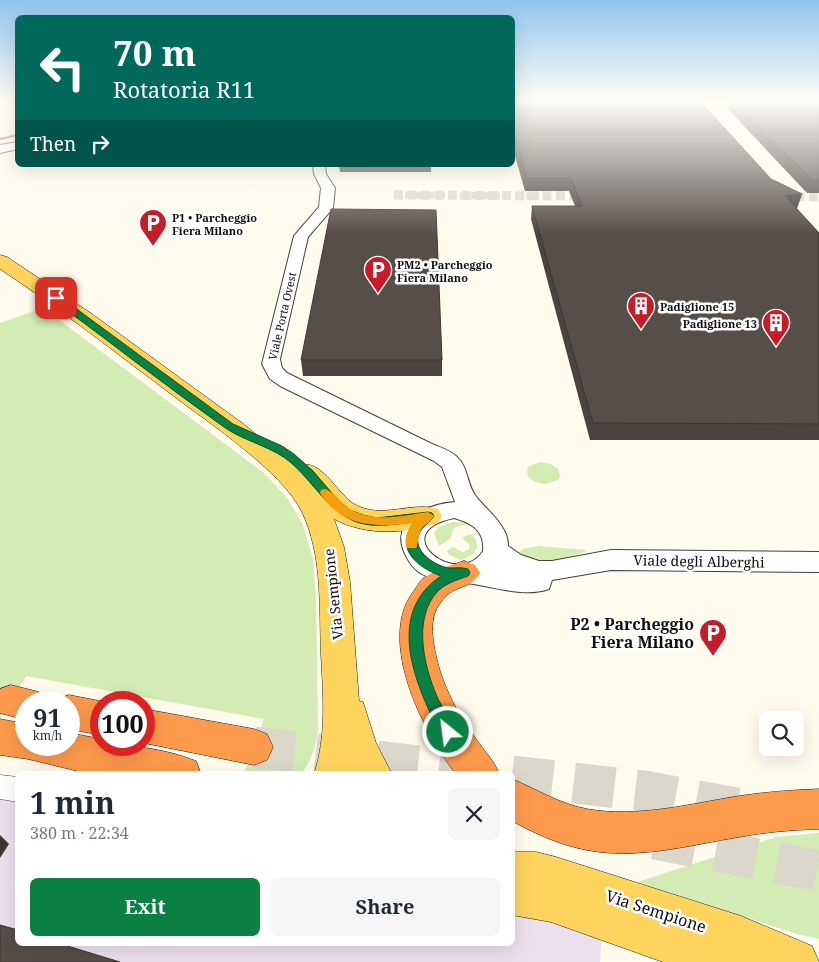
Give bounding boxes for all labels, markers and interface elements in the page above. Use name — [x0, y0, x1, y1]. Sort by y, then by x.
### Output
text: 70 m — [113, 29, 196, 76]
icon: left — [30, 35, 95, 100]
text: Rotatoria R11 — [113, 74, 255, 104]
icon: right — [86, 130, 114, 158]
text: Then — [30, 131, 76, 157]
parking icon: P1 • Parcheggio Fiera Milano — [138, 208, 168, 247]
place label: P1 • Parcheggio Fiera Milano — [172, 210, 257, 238]
parking icon: PM2 • Parcheggio Fiera Milano — [363, 255, 393, 294]
place label: PM2 • Parcheggio Fiera Milano — [397, 257, 493, 285]
street label: Viale Porta Ovest — [265, 271, 299, 361]
pin — [35, 277, 77, 319]
icon: arrive — [42, 284, 70, 312]
building icon: Padiglione 15 — [626, 291, 656, 330]
place label: Padiglione 15 — [660, 299, 734, 314]
building icon: Padiglione 13 — [761, 308, 791, 347]
place label: Padiglione 13 — [683, 316, 757, 331]
street label: Via Sempione — [319, 548, 347, 640]
street label: Viale degli Alberghi — [633, 550, 765, 572]
place label: P2 • Parcheggio Fiera Milano — [570, 613, 694, 653]
parking icon: P2 • Parcheggio Fiera Milano — [698, 618, 728, 657]
speed limit sign: 100 — [90, 691, 155, 756]
text: 91 — [33, 700, 62, 734]
position arrow — [421, 705, 473, 757]
map controls — [759, 711, 804, 756]
button: search — [759, 711, 804, 756]
text: km/h — [33, 727, 62, 744]
text: 1 min — [30, 782, 115, 823]
button: close — [448, 788, 500, 840]
text: 380 m · 22:34 — [30, 822, 129, 844]
button: Exit — [30, 878, 260, 936]
button: Share — [270, 878, 500, 936]
street label: Via Sempione — [603, 884, 709, 938]

